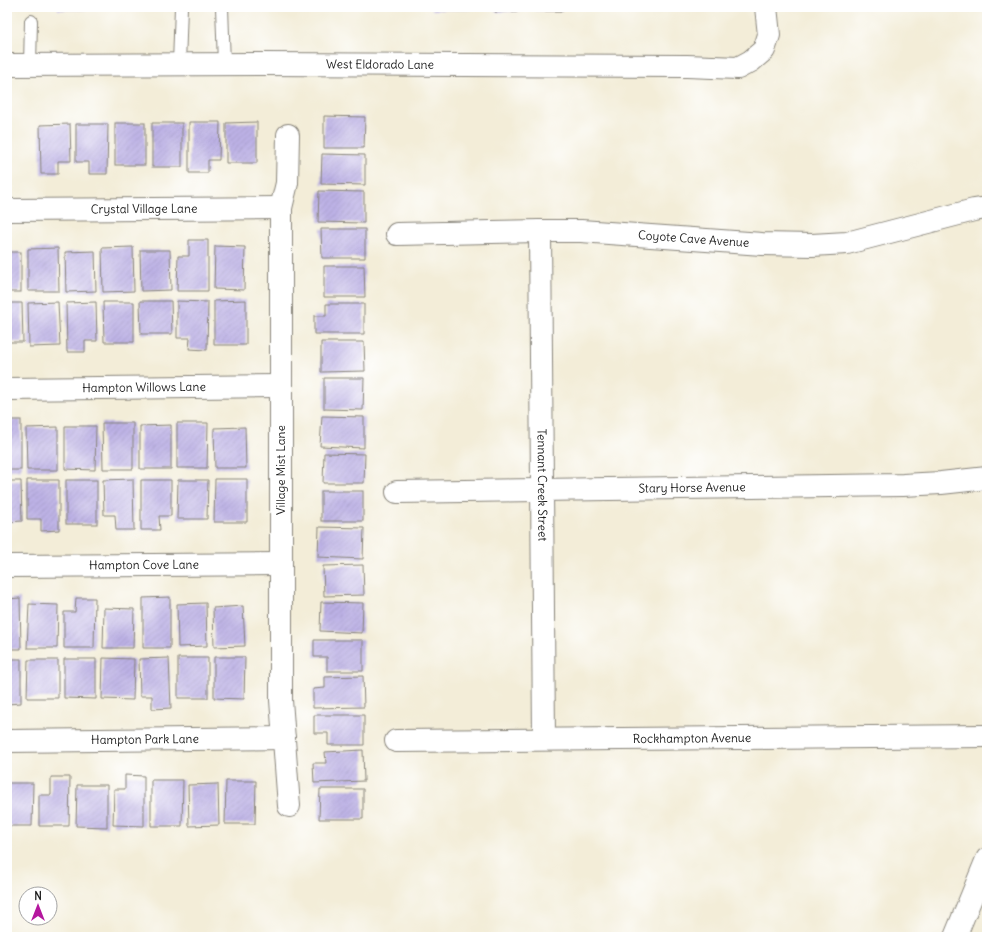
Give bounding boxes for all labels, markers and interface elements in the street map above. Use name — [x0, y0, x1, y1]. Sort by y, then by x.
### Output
street label: West Eldorado Lane — [326, 56, 434, 72]
street label: Crystal Village Lane — [91, 201, 197, 216]
street label: Coyote Cave Avenue — [638, 227, 750, 250]
street label: Hampton Willows Lane — [82, 379, 206, 395]
street label: Village Mist Lane — [273, 425, 288, 515]
street label: Tennant Creek Street — [535, 429, 550, 541]
street label: Stary Horse Avenue — [638, 479, 746, 496]
street label: Hampton Cove Lane — [89, 557, 199, 572]
street label: Rockhampton Avenue — [633, 730, 751, 746]
street label: Hampton Park Lane — [91, 731, 199, 747]
north arrow — [18, 886, 58, 926]
text: N — [34, 889, 42, 903]

